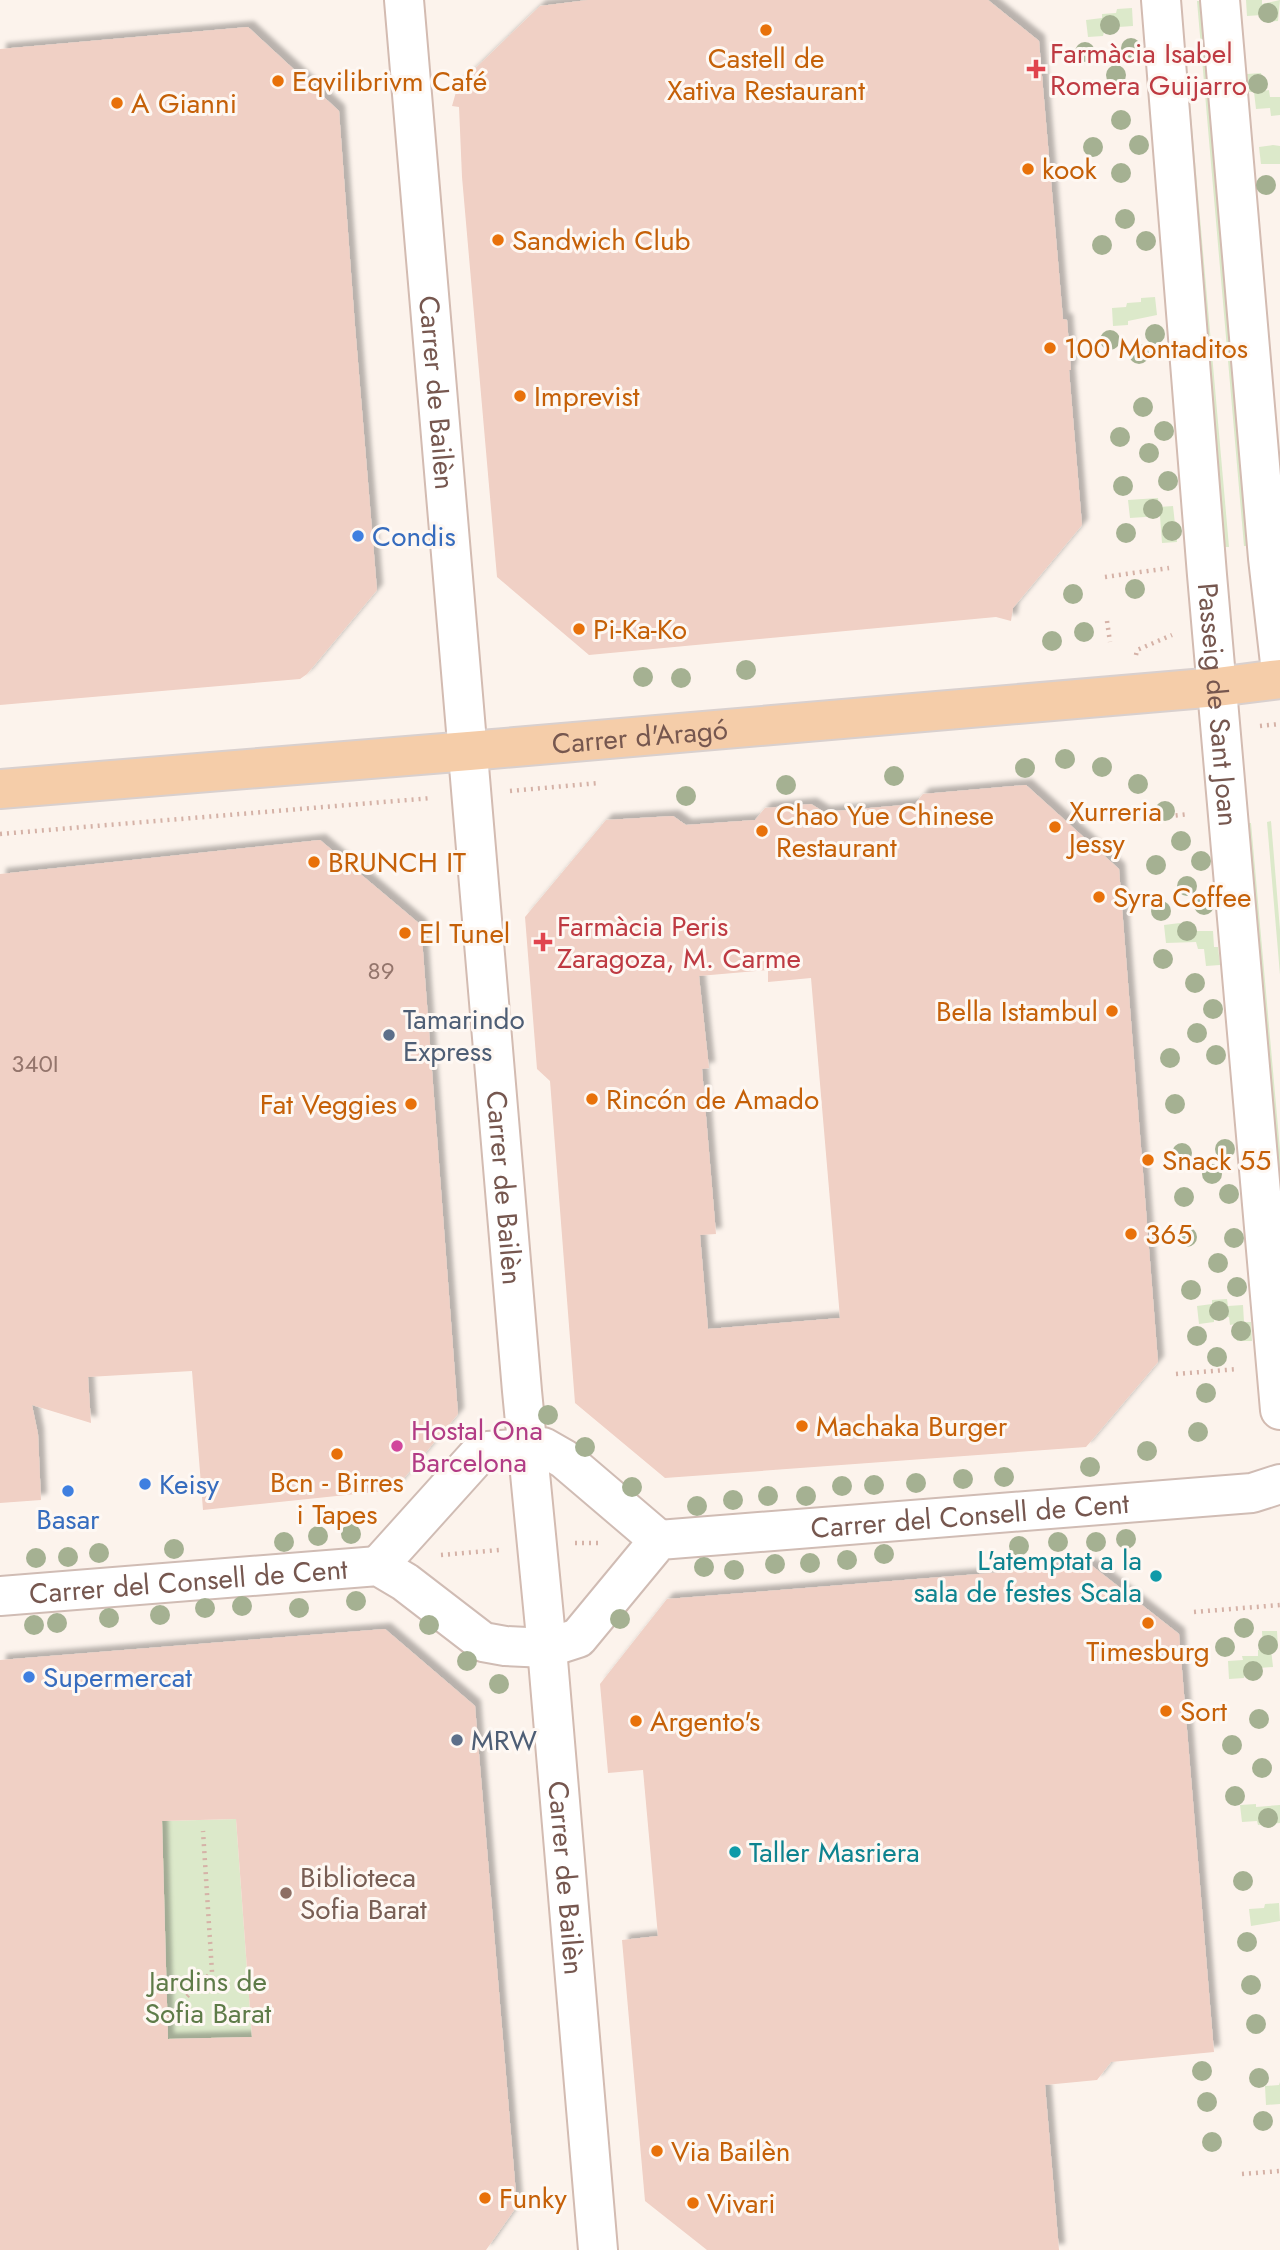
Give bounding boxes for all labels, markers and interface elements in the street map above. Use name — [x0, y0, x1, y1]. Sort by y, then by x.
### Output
marker: Castell de Xativa Restaurant — [758, 22, 774, 38]
place label: Farmàcia Isabel Romera Guijarro — [1050, 33, 1247, 106]
place label: Castell de Xativa Restaurant — [667, 38, 865, 111]
place label: Eqvilibrivm Café — [292, 61, 487, 102]
marker: Farmàcia Isabel Romera Guijarro — [1028, 61, 1044, 77]
marker: Eqvilibrivm Café — [270, 73, 286, 89]
place label: A Gianni — [131, 83, 237, 124]
marker: A Gianni — [109, 95, 125, 111]
place label: kook — [1042, 149, 1097, 190]
marker: kook — [1020, 161, 1036, 177]
place label: Sandwich Club — [512, 220, 691, 261]
marker: Sandwich Club — [490, 232, 506, 248]
street label: Carrer de Bailèn — [408, 294, 465, 491]
place label: 100 Montaditos — [1064, 328, 1248, 369]
marker: 100 Montaditos — [1042, 340, 1058, 356]
place label: Imprevist — [534, 376, 640, 417]
marker: Imprevist — [512, 388, 528, 404]
place label: Condis — [372, 516, 456, 557]
marker: Condis — [350, 528, 366, 544]
street label: Passeig de Sant Joan — [1187, 581, 1249, 828]
place label: Pi-Ka-Ko — [593, 609, 687, 650]
marker: Pi-Ka-Ko — [571, 621, 587, 637]
street label: Carrer d'Aragó — [550, 709, 730, 765]
place label: Xurreria Jessy — [1065, 791, 1162, 864]
place label: Chao Yue Chinese Restaurant — [776, 795, 994, 868]
marker: Xurreria Jessy — [1047, 819, 1063, 835]
marker: Chao Yue Chinese Restaurant — [754, 823, 770, 839]
place label: BRUNCH IT — [328, 842, 466, 883]
marker: BRUNCH IT — [306, 854, 322, 870]
place label: Syra Coffee — [1113, 877, 1251, 918]
marker: Syra Coffee — [1091, 889, 1107, 905]
place label: Farmàcia Peris Zaragoza, M. Carme — [557, 906, 801, 979]
place label: El Tunel — [419, 913, 510, 954]
marker: El Tunel — [397, 925, 413, 941]
marker: Farmàcia Peris Zaragoza, M. Carme — [535, 934, 551, 950]
house number: 89 — [368, 953, 394, 988]
place label: Bella Istambul — [936, 991, 1098, 1032]
place label: Tamarindo Express — [403, 999, 525, 1072]
marker: Bella Istambul — [1104, 1003, 1120, 1019]
marker: Tamarindo Express — [381, 1027, 397, 1043]
house number: 340I — [11, 1046, 59, 1081]
place label: Rincón de Amado — [606, 1079, 819, 1120]
place label: Fat Veggies — [260, 1084, 397, 1125]
street label: Carrer de Bailèn — [476, 1089, 533, 1286]
marker: Rincón de Amado — [584, 1091, 600, 1107]
marker: Fat Veggies — [403, 1096, 419, 1112]
place label: Snack 55 — [1162, 1140, 1271, 1181]
marker: Snack 55 — [1140, 1152, 1156, 1168]
place label: 365 — [1145, 1214, 1192, 1255]
marker: 365 — [1123, 1226, 1139, 1242]
place label: Machaka Burger — [816, 1406, 1008, 1447]
place label: Hostal Ona Barcelona — [411, 1410, 543, 1483]
marker: Machaka Burger — [794, 1418, 810, 1434]
marker: Hostal Ona Barcelona — [389, 1438, 405, 1454]
marker: Bcn - Birres i Tapes — [329, 1446, 345, 1462]
place label: Bcn - Birres i Tapes — [270, 1462, 404, 1535]
place label: Keisy — [159, 1464, 220, 1505]
marker: Keisy — [137, 1476, 153, 1492]
marker: Basar — [60, 1483, 76, 1499]
street label: Carrer del Consell de Cent — [809, 1483, 1131, 1549]
place label: Basar — [36, 1499, 100, 1540]
place label: L'atemptat a la sala de festes Scala — [914, 1540, 1142, 1613]
street label: Carrer del Consell de Cent — [28, 1548, 349, 1615]
marker: L'atemptat a la sala de festes Scala — [1148, 1568, 1164, 1584]
marker: Timesburg — [1140, 1615, 1156, 1631]
place label: Timesburg — [1086, 1631, 1210, 1672]
place label: Supermercat — [43, 1657, 192, 1698]
marker: Supermercat — [21, 1669, 37, 1685]
place label: Sort — [1180, 1691, 1227, 1732]
place label: Argento's — [650, 1701, 760, 1742]
marker: Sort — [1158, 1703, 1174, 1719]
marker: Argento's — [628, 1713, 644, 1729]
place label: MRW — [471, 1720, 537, 1761]
marker: MRW — [449, 1732, 465, 1748]
street label: Carrer de Bailèn — [537, 1779, 595, 1977]
place label: Taller Masriera — [749, 1832, 920, 1873]
marker: Taller Masriera — [727, 1844, 743, 1860]
place label: Biblioteca Sofia Barat — [300, 1857, 427, 1930]
marker: Biblioteca Sofia Barat — [278, 1885, 294, 1901]
park label: Jardins de Sofia Barat — [145, 1961, 272, 2034]
place label: Via Bailèn — [671, 2131, 791, 2172]
marker: Via Bailèn — [649, 2143, 665, 2159]
place label: Funky — [499, 2178, 568, 2219]
place label: Vivari — [707, 2183, 775, 2224]
marker: Funky — [477, 2190, 493, 2206]
marker: Vivari — [685, 2195, 701, 2211]

